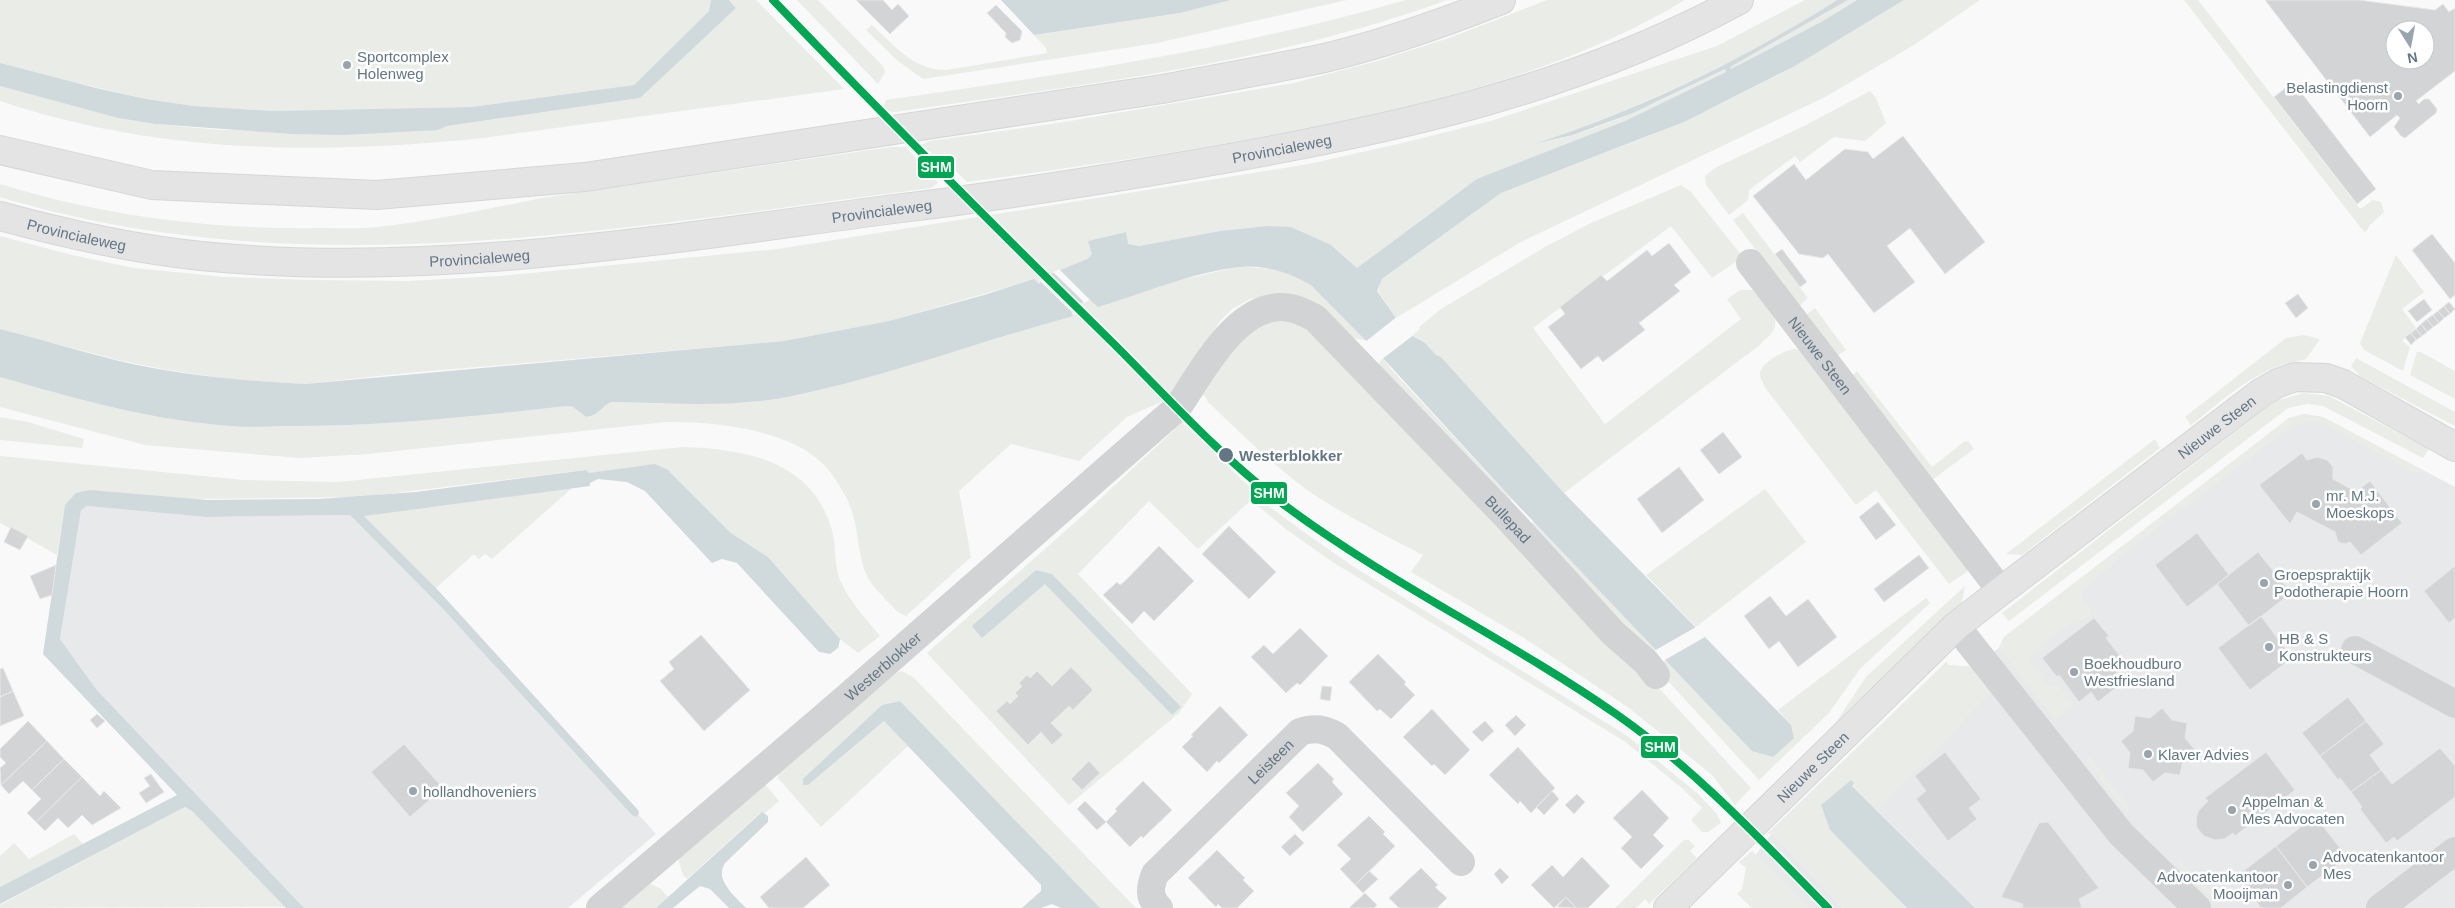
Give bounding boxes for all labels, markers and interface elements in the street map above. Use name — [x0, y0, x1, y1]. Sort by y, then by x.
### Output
north arrow — [2385, 20, 2435, 70]
place label: Sportcomplex Holenweg — [357, 48, 449, 82]
text: N — [2406, 49, 2419, 67]
marker: Sportcomplex Holenweg — [341, 59, 353, 71]
place label: Belastingdienst Hoorn — [2286, 79, 2389, 113]
marker: Belastingdienst Hoorn — [2392, 90, 2404, 102]
street label: Provincialeweg — [1231, 130, 1333, 166]
line badge: SHM — [917, 155, 955, 179]
text: SHM — [920, 159, 952, 175]
street label: Provincialeweg — [831, 196, 933, 226]
street label: Provincialeweg — [25, 215, 128, 254]
street label: Provincialeweg — [429, 246, 531, 269]
street label: Nieuwe Steen — [1785, 313, 1856, 397]
street label: Nieuwe Steen — [2174, 392, 2259, 462]
marker: Westerblokker — [1217, 446, 1235, 464]
place label: Westerblokker — [1239, 447, 1342, 464]
line badge: SHM — [1250, 481, 1288, 505]
text: SHM — [1253, 485, 1285, 501]
place label: mr. M.J. Moeskops — [2326, 487, 2394, 521]
street label: Bullepad — [1482, 492, 1535, 546]
marker: mr. M.J. Moeskops — [2310, 498, 2322, 510]
place label: Groepspraktijk Podotherapie Hoorn — [2274, 566, 2408, 600]
marker: Groepspraktijk Podotherapie Hoorn — [2258, 577, 2270, 589]
street label: Westerblokker — [841, 628, 924, 704]
place label: HB & S Konstrukteurs — [2279, 630, 2372, 664]
marker: HB & S Konstrukteurs — [2263, 641, 2275, 653]
place label: Boekhoudburo Westfriesland — [2084, 655, 2182, 689]
marker: Boekhoudburo Westfriesland — [2068, 666, 2080, 678]
street label: Nieuwe Steen — [1773, 728, 1852, 805]
street label: Leisteen — [1244, 735, 1296, 787]
line badge: SHM — [1640, 735, 1679, 759]
text: SHM — [1644, 739, 1676, 755]
place label: Klaver Advies — [2158, 746, 2249, 763]
marker: Klaver Advies — [2142, 748, 2154, 760]
place label: hollandhoveniers — [423, 783, 536, 800]
marker: hollandhoveniers — [407, 785, 419, 797]
place label: Appelman & Mes Advocaten — [2242, 793, 2345, 827]
marker: Appelman & Mes Advocaten — [2226, 804, 2238, 816]
place label: Advocatenkantoor Mes — [2323, 848, 2444, 882]
marker: Advocatenkantoor Mes — [2307, 859, 2319, 871]
place label: Advocatenkantoor Mooijman — [2157, 868, 2278, 902]
marker: Advocatenkantoor Mooijman — [2282, 879, 2294, 891]

